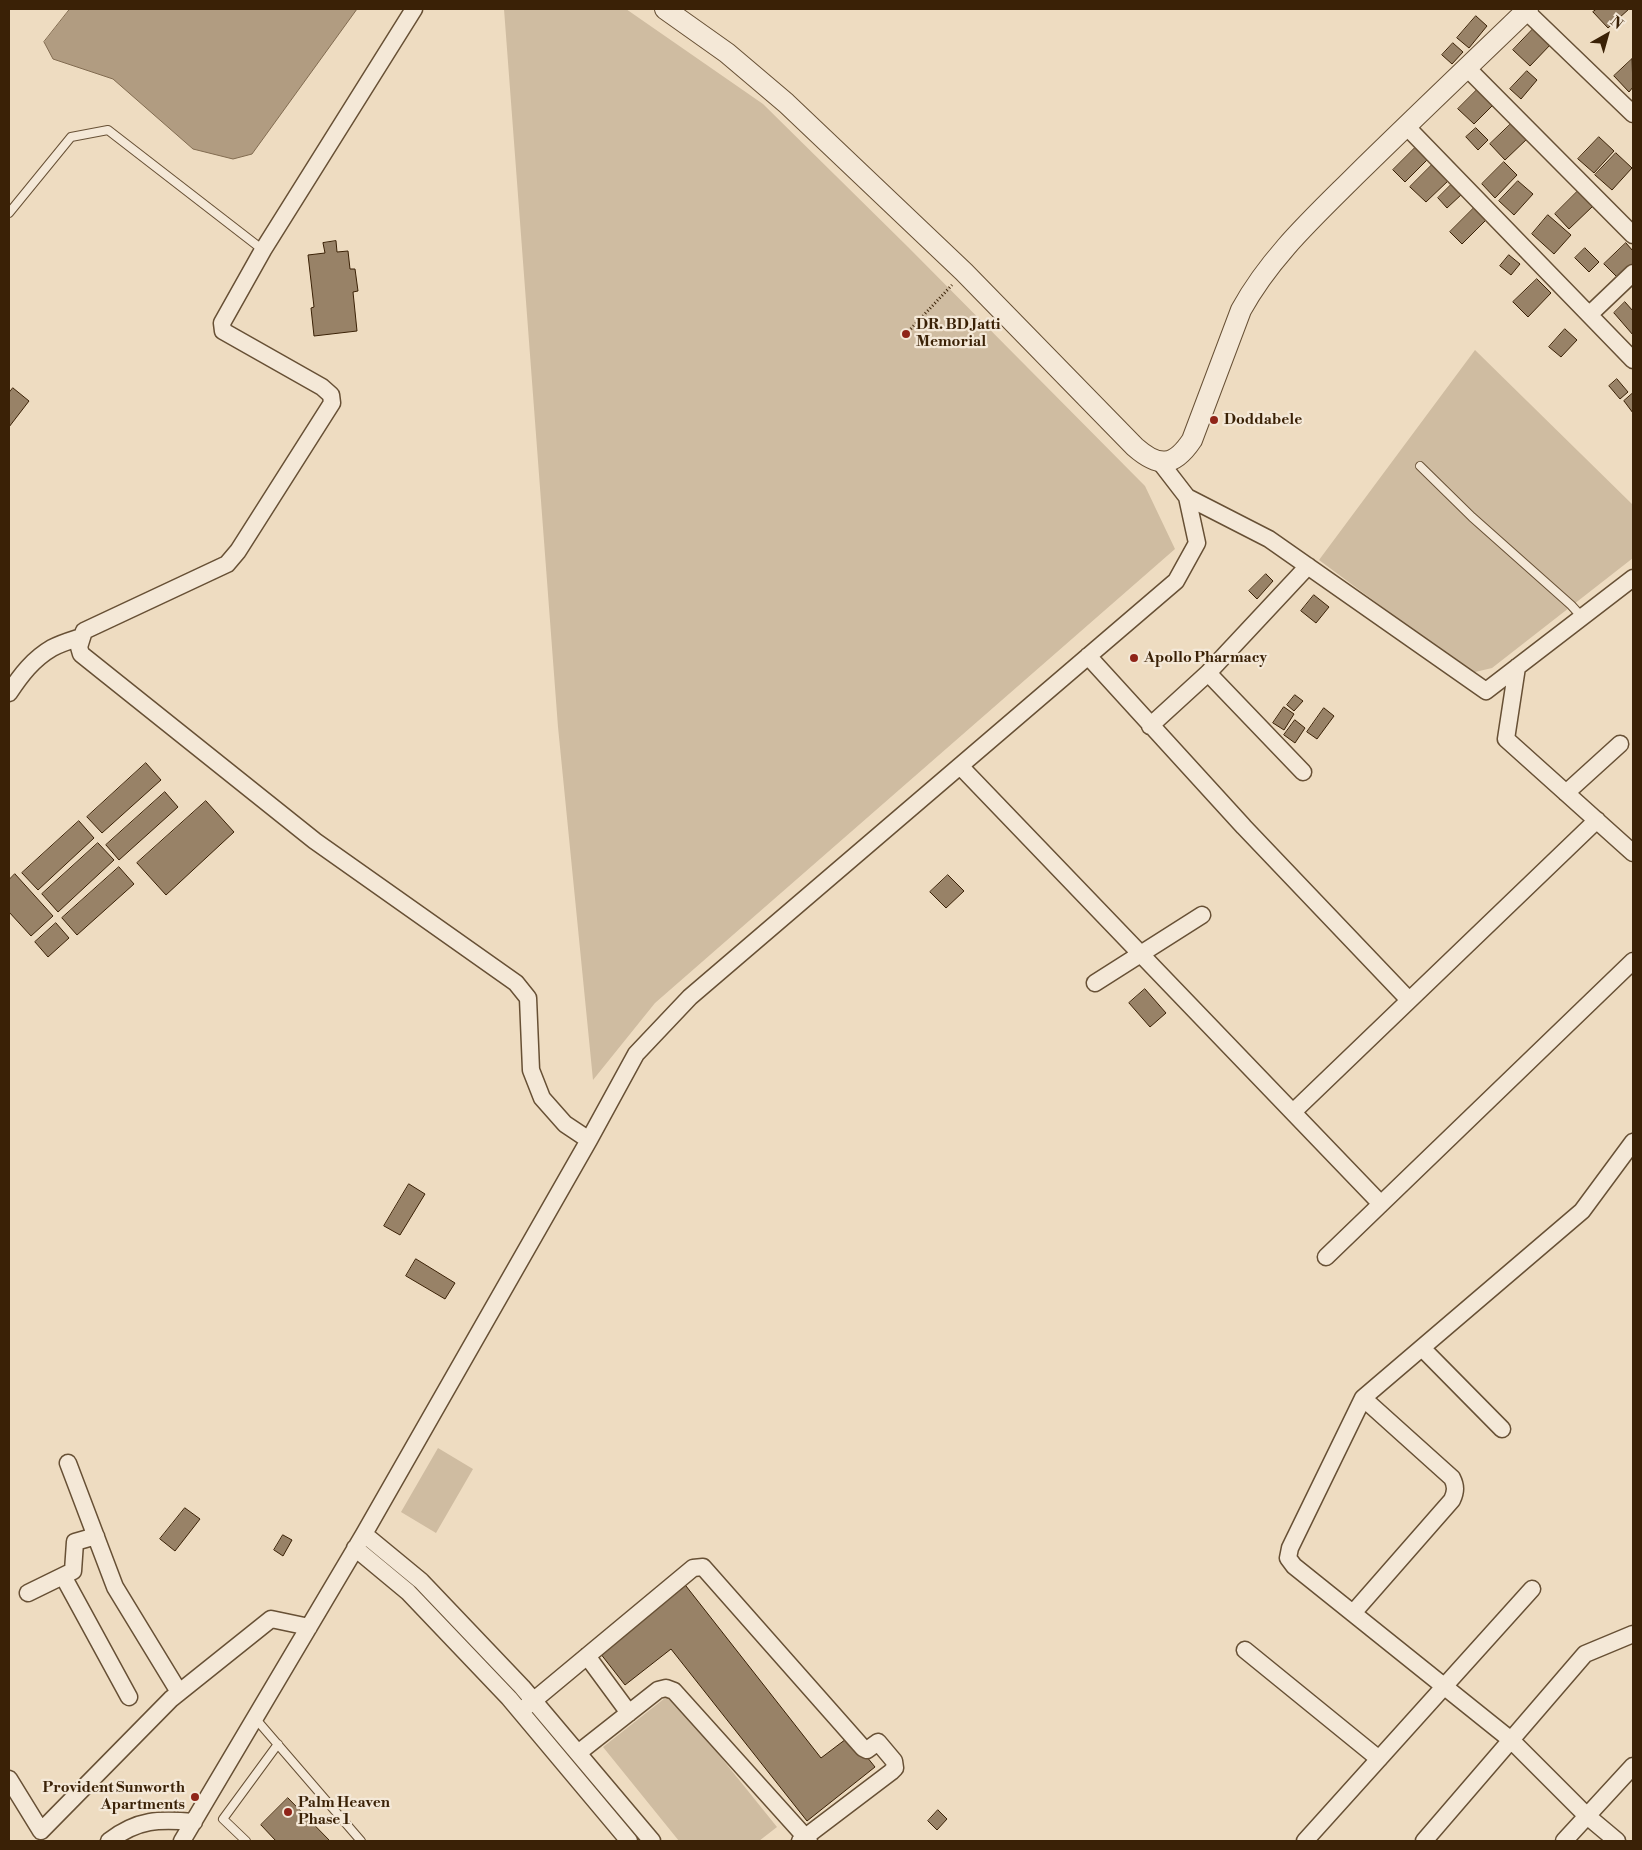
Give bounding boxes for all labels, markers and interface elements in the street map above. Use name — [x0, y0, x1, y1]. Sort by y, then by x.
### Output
north arrow — [1582, 10, 1632, 60]
text: N — [1606, 13, 1626, 34]
place label: DR. BD Jatti Memorial — [916, 316, 1001, 351]
marker: DR. BD Jatti Memorial — [900, 328, 912, 340]
place label: Doddabele — [1224, 411, 1302, 429]
marker: Doddabele — [1208, 414, 1220, 426]
place label: Apollo Pharmacy — [1144, 649, 1267, 667]
marker: Apollo Pharmacy — [1128, 652, 1140, 664]
place label: Provident Sunworth Apartments — [43, 1779, 185, 1814]
marker: Provident Sunworth Apartments — [189, 1791, 201, 1803]
place label: Palm Heaven Phase 1 — [298, 1794, 390, 1829]
marker: Palm Heaven Phase 1 — [282, 1806, 294, 1818]

